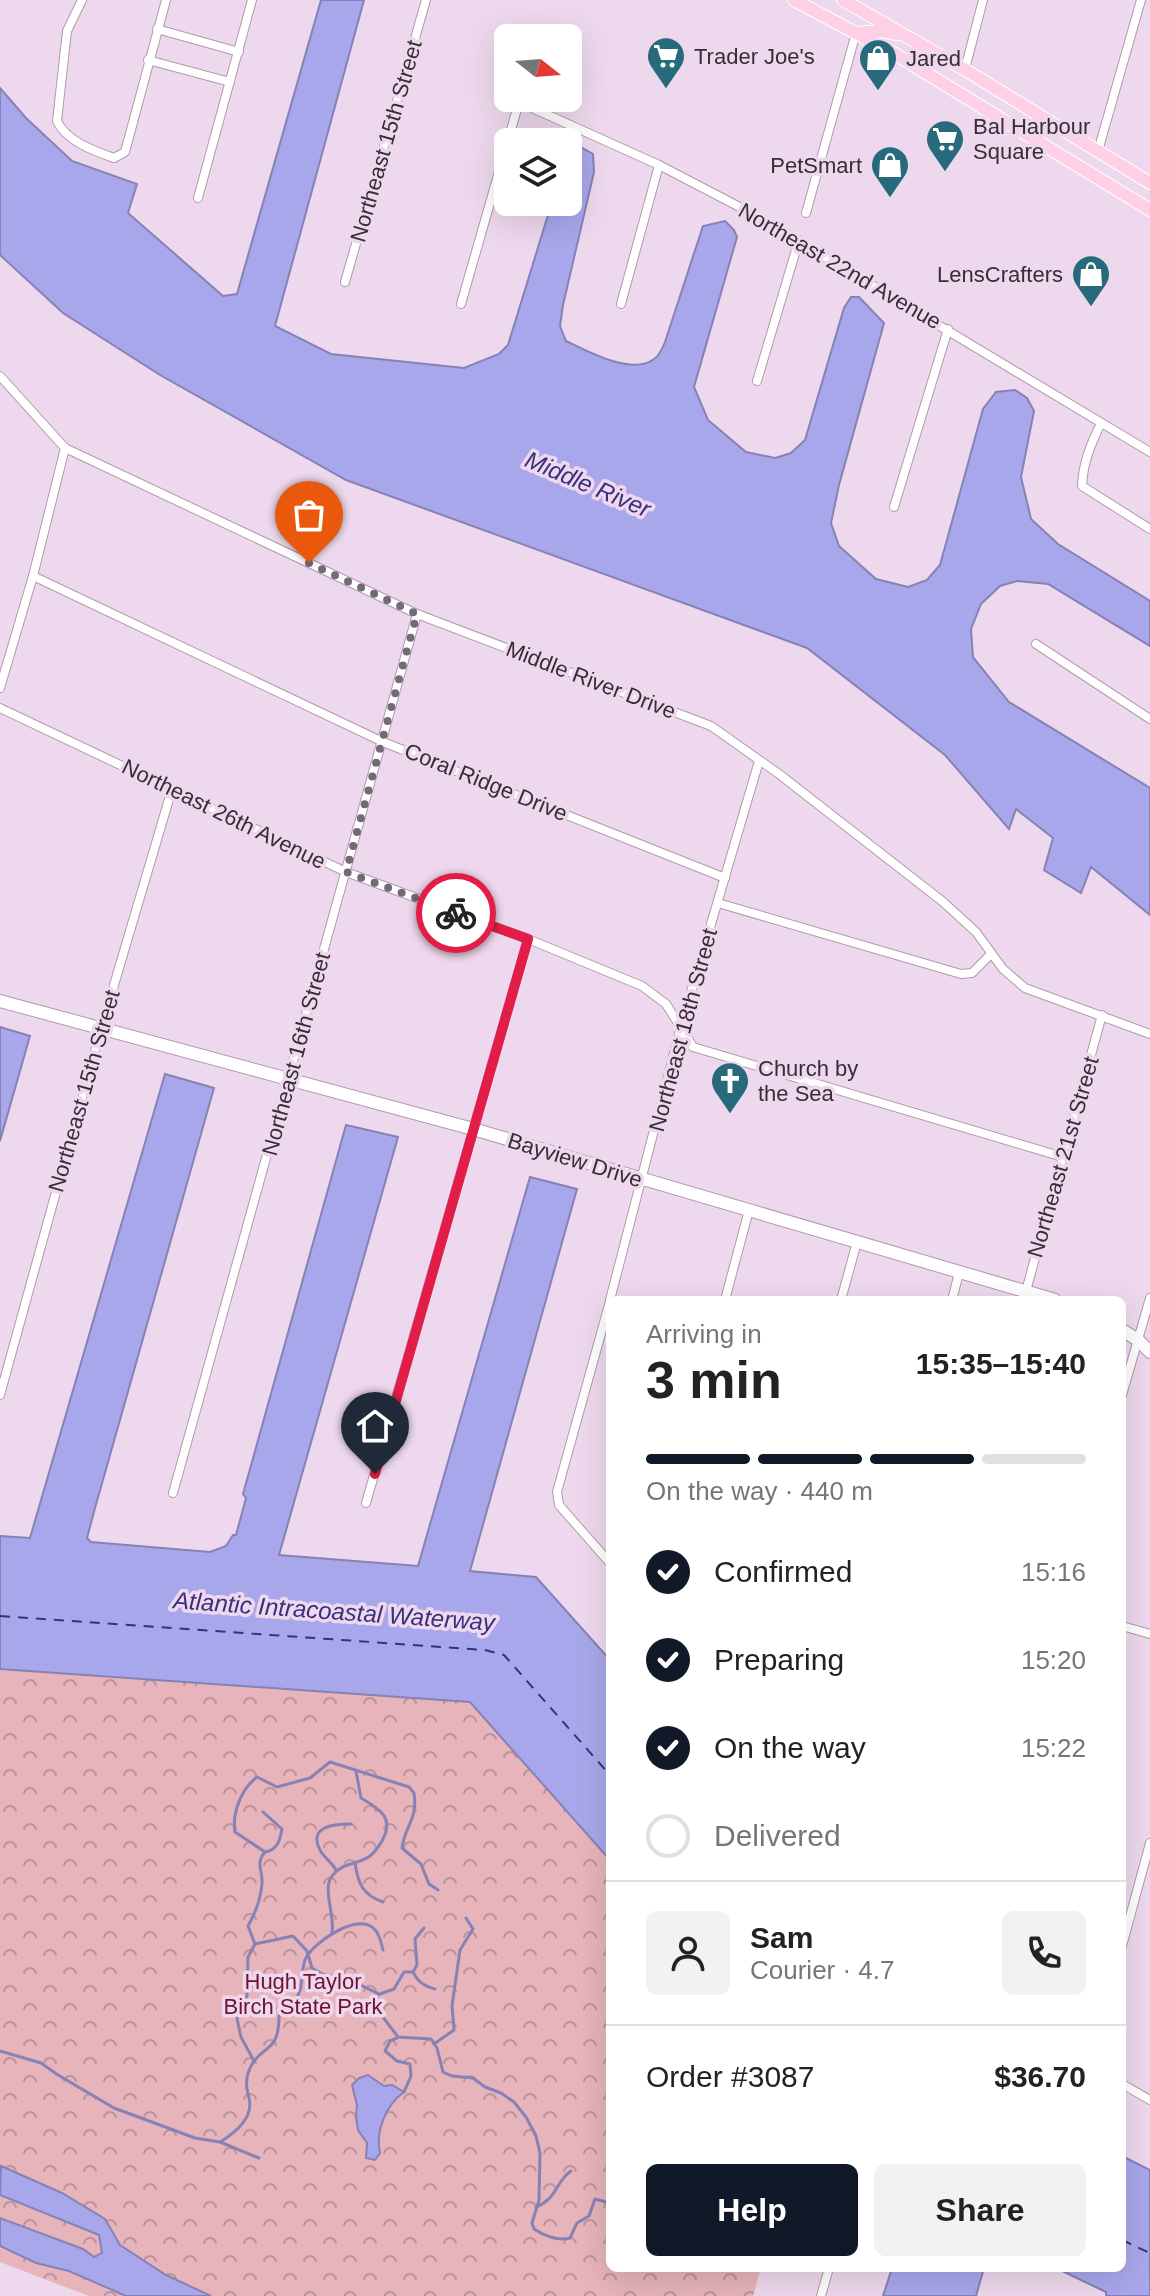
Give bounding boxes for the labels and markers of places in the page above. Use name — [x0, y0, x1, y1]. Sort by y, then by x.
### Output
supermarket icon: Trader Joe's — [645, 35, 687, 90]
shop icon: Jared — [857, 37, 899, 92]
place label: Trader Joe's — [694, 44, 815, 69]
place label: Jared — [906, 46, 961, 71]
place label: Bal Harbour Square — [973, 114, 1090, 164]
supermarket icon: Bal Harbour Square — [924, 118, 966, 173]
shop icon: PetSmart — [869, 144, 911, 199]
place label: PetSmart — [770, 153, 862, 178]
shop icon: LensCrafters — [1070, 253, 1112, 308]
place label: LensCrafters — [937, 262, 1063, 287]
pin — [275, 481, 343, 563]
place label: Church by the Sea — [758, 1056, 858, 1106]
church icon: Church by the Sea — [709, 1060, 751, 1115]
pin — [341, 1392, 409, 1474]

